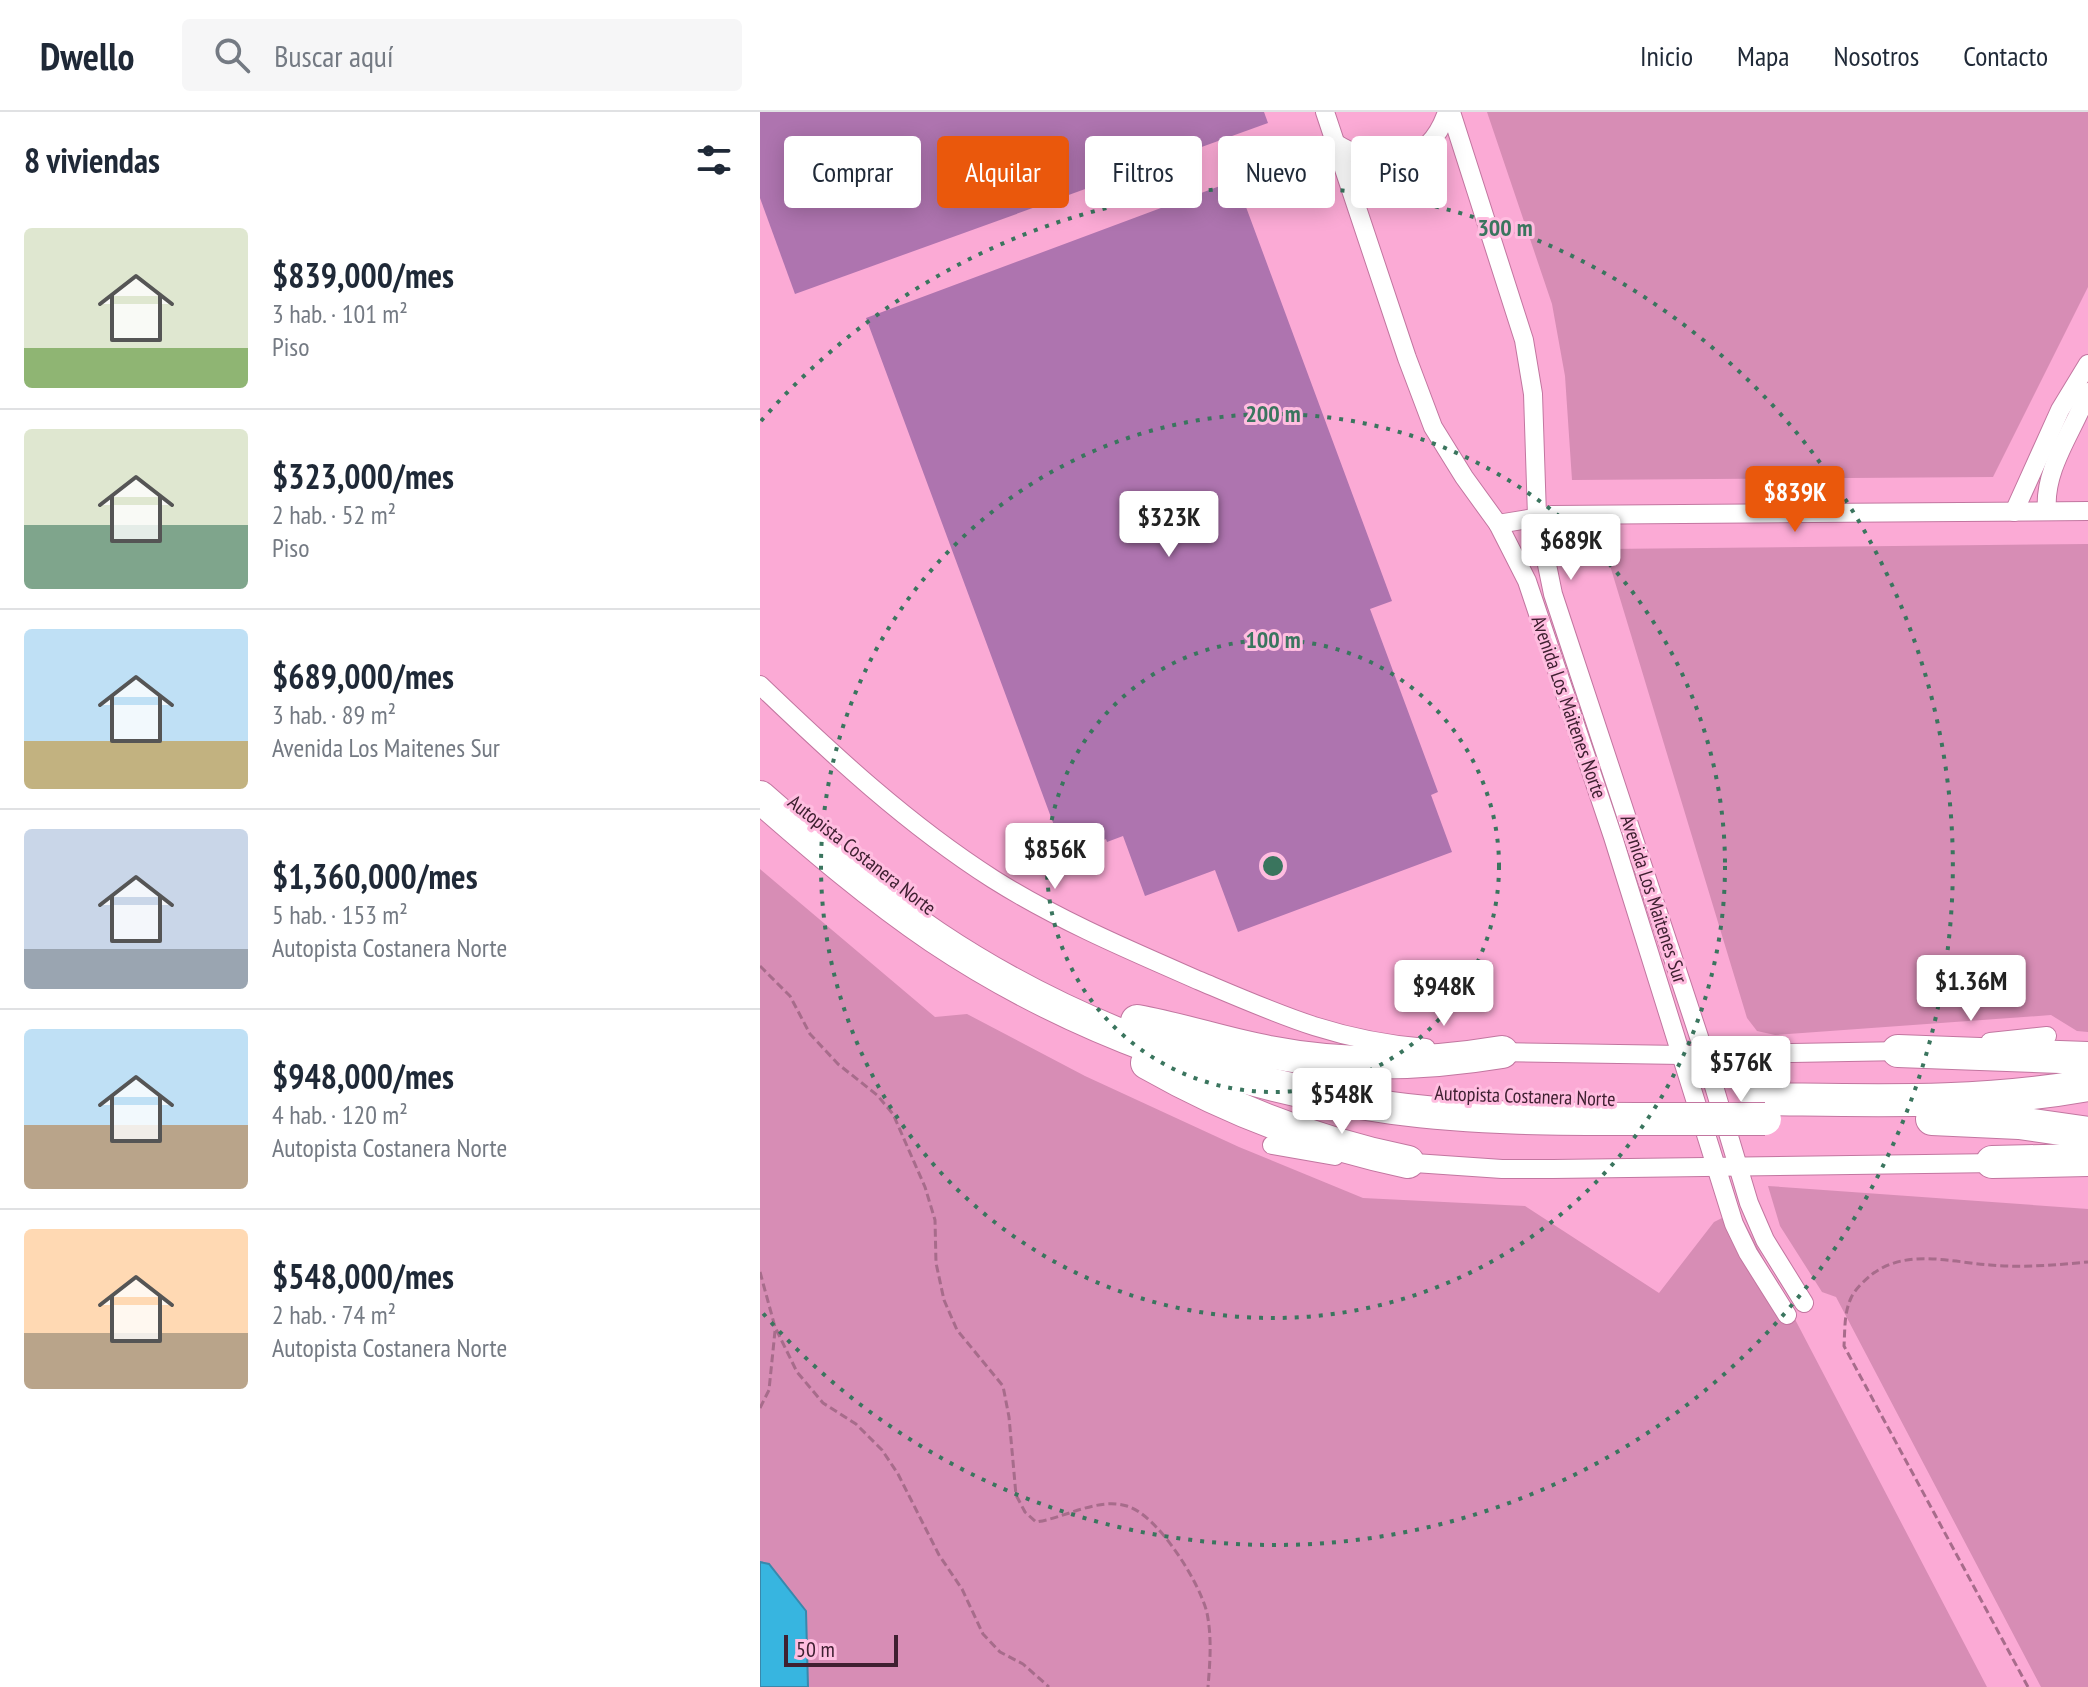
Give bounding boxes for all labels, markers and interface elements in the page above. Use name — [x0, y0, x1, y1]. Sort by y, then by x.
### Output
search box — [182, 19, 742, 91]
text: Dwello — [40, 31, 134, 80]
icon: search — [210, 33, 254, 77]
text: Buscar aquí — [274, 36, 393, 75]
text: Inicio — [1640, 37, 1693, 74]
text: Mapa — [1737, 37, 1789, 74]
text: Nosotros — [1833, 37, 1919, 74]
text: Contacto — [1963, 37, 2048, 74]
chip: Comprar — [784, 136, 921, 208]
chip: Alquilar — [937, 136, 1069, 208]
chip: Filtros — [1085, 136, 1202, 208]
chip: Nuevo — [1218, 136, 1335, 208]
chip: Piso — [1351, 136, 1447, 208]
text: 8 viviendas — [24, 138, 160, 182]
icon: filters — [692, 138, 736, 182]
text: 300 m — [1477, 212, 1533, 243]
text: $839,000/mes — [272, 253, 454, 297]
icon: home — [88, 260, 184, 356]
text: 3 hab. · 101 m² — [272, 297, 408, 330]
text: Piso — [272, 330, 309, 363]
text: 200 m — [1245, 398, 1301, 429]
text: $323,000/mes — [272, 454, 454, 498]
icon: home — [88, 461, 184, 557]
pin: $839K — [1739, 466, 1851, 534]
text: $839K — [1763, 475, 1827, 508]
pin: $323K — [1113, 491, 1225, 559]
text: 2 hab. · 52 m² — [272, 498, 396, 531]
text: $323K — [1137, 500, 1201, 533]
pin: $689K — [1515, 514, 1627, 582]
text: $689K — [1539, 523, 1603, 556]
text: Piso — [272, 531, 309, 564]
street label: Avenida Los Maitenes Norte — [1526, 612, 1612, 802]
text: 100 m — [1245, 624, 1301, 655]
text: $689,000/mes — [272, 654, 454, 698]
icon: home — [88, 661, 184, 757]
text: 3 hab. · 89 m² — [272, 698, 396, 731]
text: Avenida Los Maitenes Sur — [272, 731, 500, 764]
street label: Autopista Costanera Norte — [783, 789, 941, 921]
street label: Avenida Los Maitenes Sur — [1615, 812, 1694, 987]
pin: $856K — [999, 823, 1111, 891]
text: $856K — [1023, 832, 1087, 865]
centre of rings — [1259, 852, 1287, 880]
text: $1,360,000/mes — [272, 854, 478, 898]
icon: home — [88, 861, 184, 957]
text: 5 hab. · 153 m² — [272, 898, 408, 931]
text: Autopista Costanera Norte — [272, 931, 507, 964]
pin: $1.36M — [1906, 955, 2036, 1023]
pin: $948K — [1388, 960, 1500, 1028]
text: $1.36M — [1935, 964, 2007, 997]
text: $948K — [1412, 969, 1476, 1002]
pin: $576K — [1685, 1036, 1797, 1104]
text: $576K — [1709, 1045, 1773, 1078]
text: $948,000/mes — [272, 1054, 454, 1098]
icon: home — [88, 1061, 184, 1157]
pin: $548K — [1286, 1068, 1398, 1136]
text: $548K — [1310, 1077, 1374, 1110]
street label: Autopista Costanera Norte — [1434, 1080, 1616, 1112]
text: 4 hab. · 120 m² — [272, 1098, 408, 1131]
text: Autopista Costanera Norte — [272, 1131, 507, 1164]
text: $548,000/mes — [272, 1254, 454, 1298]
icon: home — [88, 1261, 184, 1357]
text: 2 hab. · 74 m² — [272, 1298, 396, 1331]
text: Autopista Costanera Norte — [272, 1331, 507, 1364]
scale bar — [784, 1631, 898, 1667]
text: 50 m — [796, 1635, 835, 1663]

